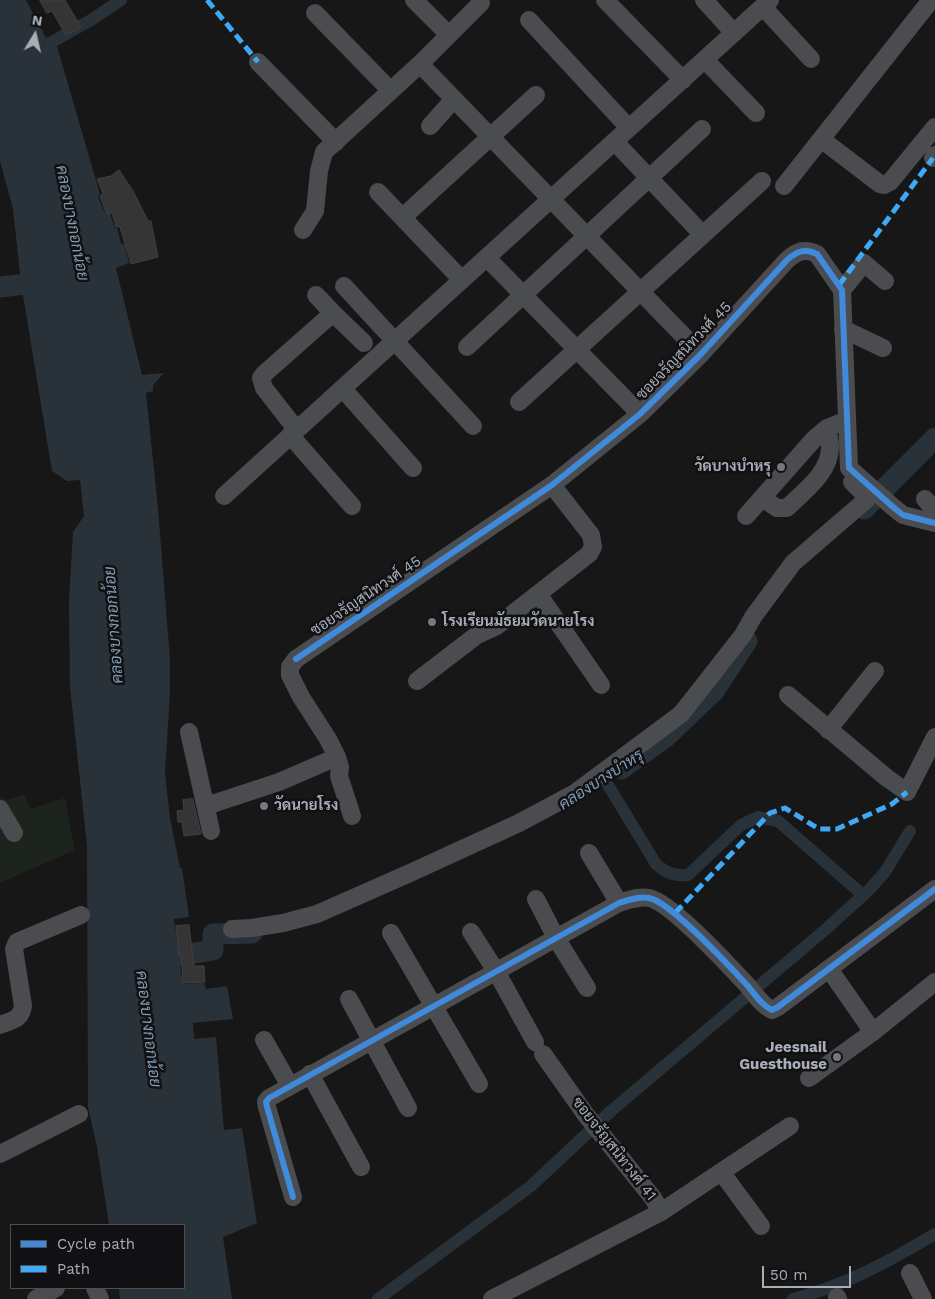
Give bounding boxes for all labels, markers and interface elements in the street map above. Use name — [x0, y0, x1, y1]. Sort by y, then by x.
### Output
north arrow — [10, 10, 60, 60]
text: N — [31, 11, 44, 29]
water label: คลองบางกอกน้อย — [51, 164, 93, 282]
street label: ซอยจรัญสนิทวงศ์ 45 — [633, 298, 735, 404]
place label: วัดบางบำหรุ — [695, 458, 771, 476]
marker: วัดบางบำหรุ — [775, 461, 787, 473]
street label: ซอยจรัญสนิทวงศ์ 45 — [307, 552, 425, 640]
water label: คลองบางกอกน้อย — [100, 566, 128, 684]
place label: โรงเรียนมัธยมวัดนายโรง — [442, 613, 594, 631]
marker: โรงเรียนมัธยมวัดนายโรง — [426, 616, 438, 628]
water label: คลองบางบำหรุ — [555, 746, 647, 814]
place label: วัดนายโรง — [274, 797, 338, 815]
marker: วัดนายโรง — [258, 800, 270, 812]
water label: คลองบางกอกน้อย — [131, 970, 165, 1088]
place label: Jeesnail Guesthouse — [739, 1039, 827, 1074]
marker: Jeesnail Guesthouse — [831, 1051, 843, 1063]
street label: ซอยจรัญสนิทวงศ์ 41 — [568, 1094, 660, 1204]
legend — [10, 1224, 185, 1289]
text: Cycle path — [57, 1235, 135, 1253]
scale bar — [765, 1256, 854, 1288]
text: Path — [57, 1260, 90, 1278]
text: 50 m — [770, 1266, 807, 1284]

